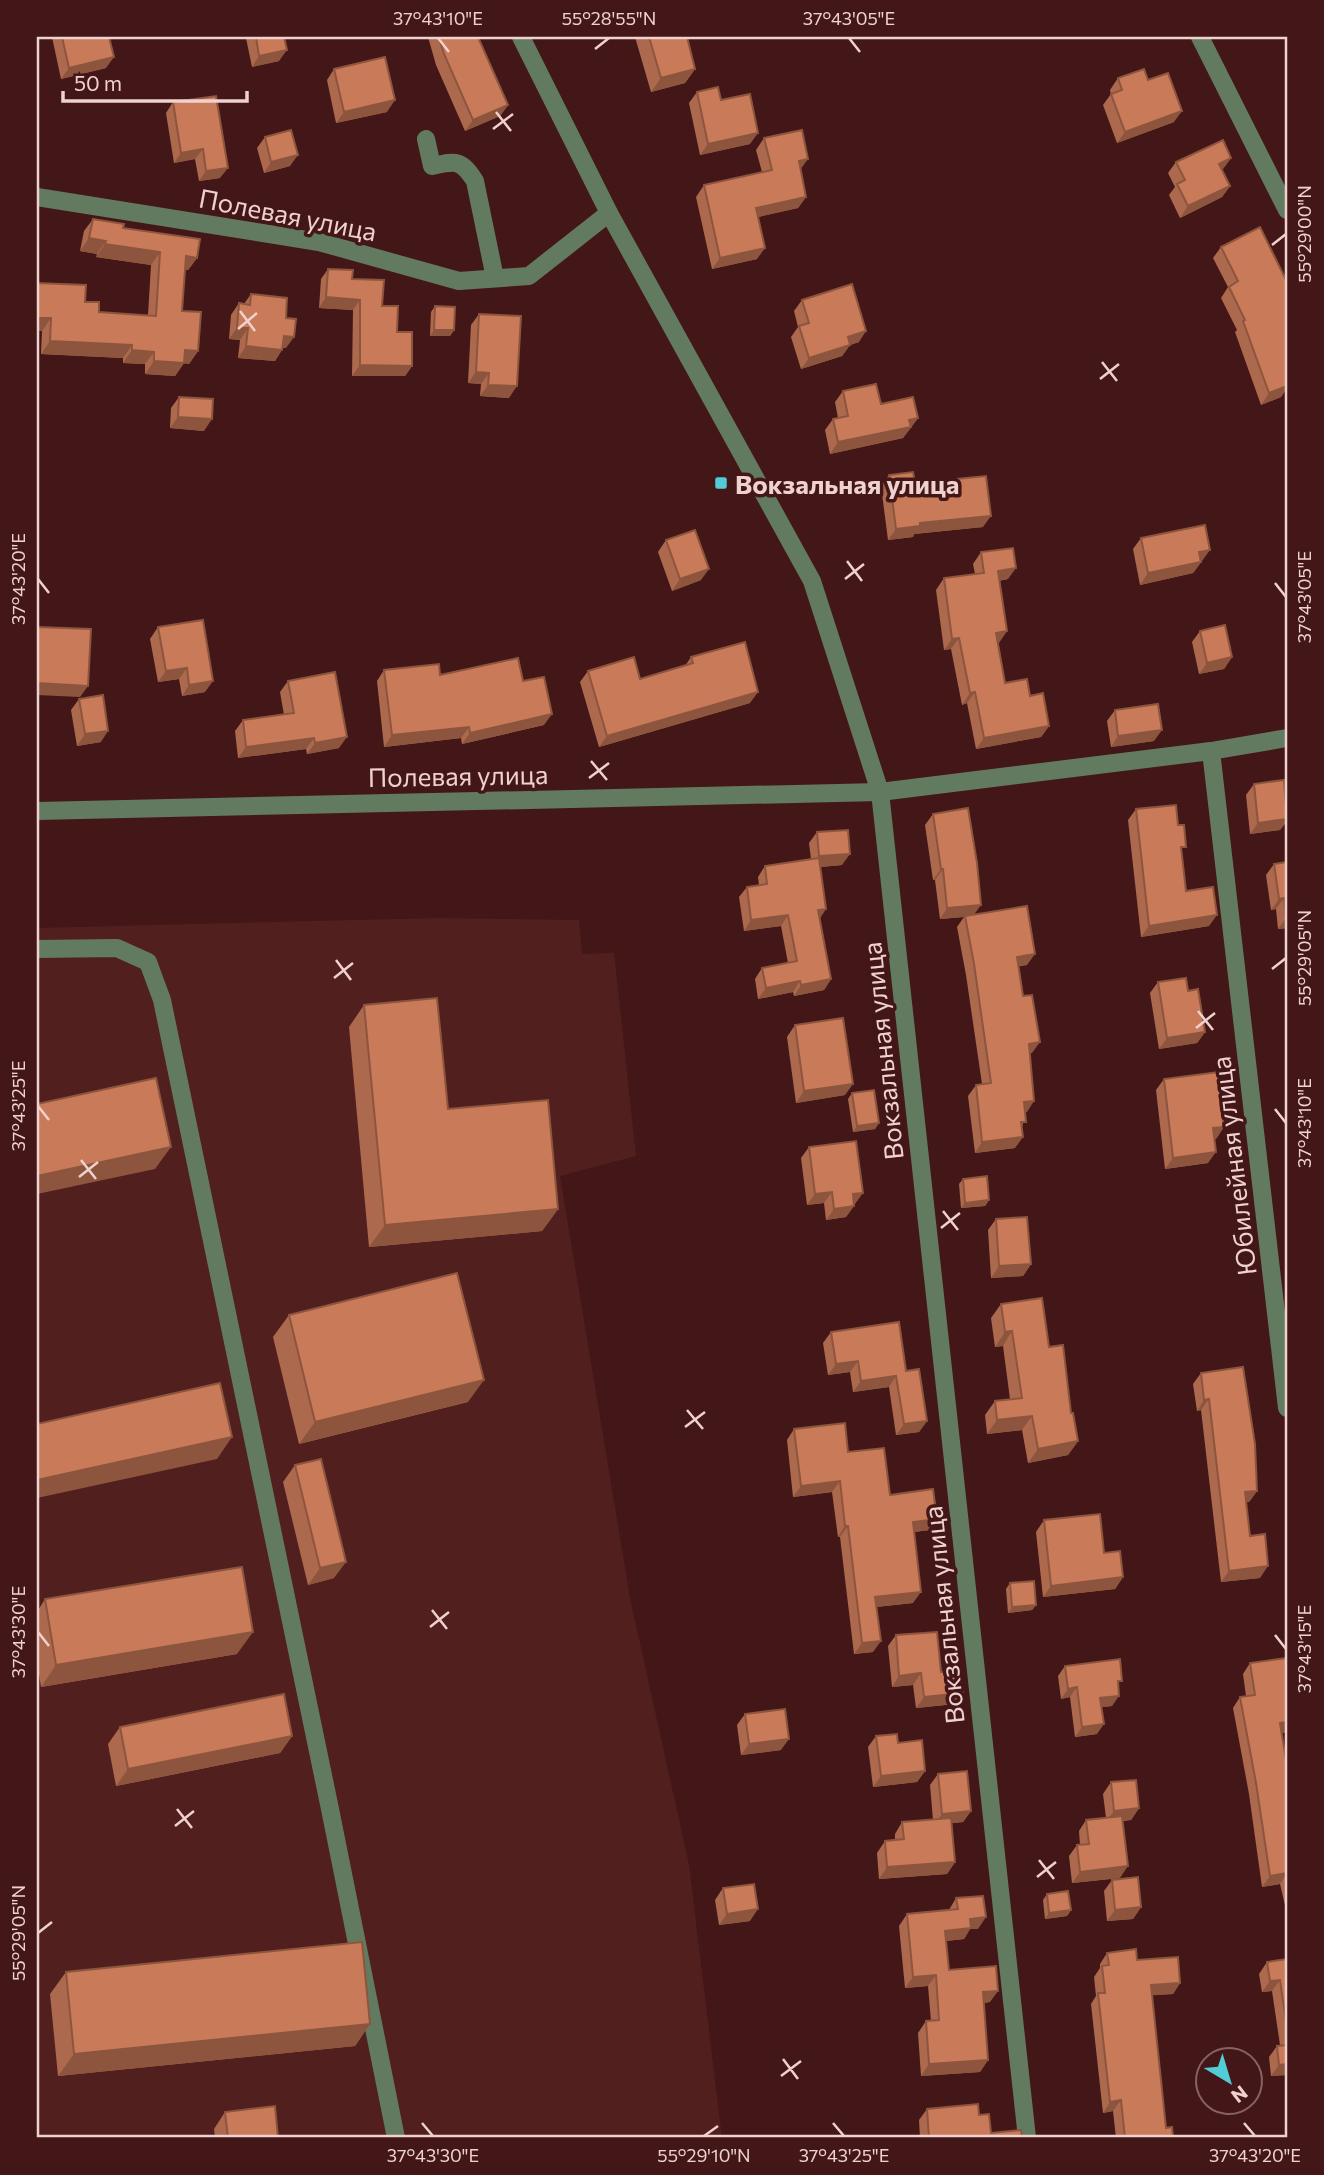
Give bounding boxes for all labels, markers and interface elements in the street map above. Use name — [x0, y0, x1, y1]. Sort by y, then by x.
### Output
text: 37°43'10"E — [393, 7, 483, 29]
text: 55°28'55"N — [562, 7, 656, 29]
text: 37°43'05"E — [803, 7, 895, 29]
scale bar — [63, 60, 247, 104]
text: 50 m — [74, 70, 122, 95]
street label: Полевая улица — [196, 182, 380, 246]
text: 55°29'00"N — [1293, 185, 1315, 283]
place label: Вокзальная улица — [735, 468, 959, 499]
marker: Вокзальная улица — [713, 475, 729, 491]
text: 37°43'20"E — [7, 533, 29, 625]
text: 37°43'05"E — [1293, 551, 1315, 643]
street label: Полевая улица — [367, 758, 549, 792]
text: 55°29'05"N — [1293, 910, 1315, 1006]
street label: Вокзальная улица — [855, 941, 909, 1161]
street label: Юбилейная улица — [1204, 1055, 1262, 1277]
text: 37°43'25"E — [7, 1061, 29, 1151]
text: 37°43'10"E — [1293, 1078, 1315, 1168]
street label: Вокзальная улица — [916, 1505, 970, 1725]
text: 37°43'30"E — [7, 1586, 29, 1678]
text: 37°43'15"E — [1293, 1605, 1315, 1693]
text: 55°29'05"N — [7, 1885, 29, 1981]
north arrow — [1194, 2046, 1264, 2116]
text: N — [1227, 2081, 1252, 2108]
text: 37°43'30"E — [387, 2144, 479, 2166]
text: 55°29'10"N — [657, 2144, 751, 2166]
text: 37°43'25"E — [799, 2144, 889, 2166]
text: 37°43'20"E — [1209, 2144, 1301, 2166]

